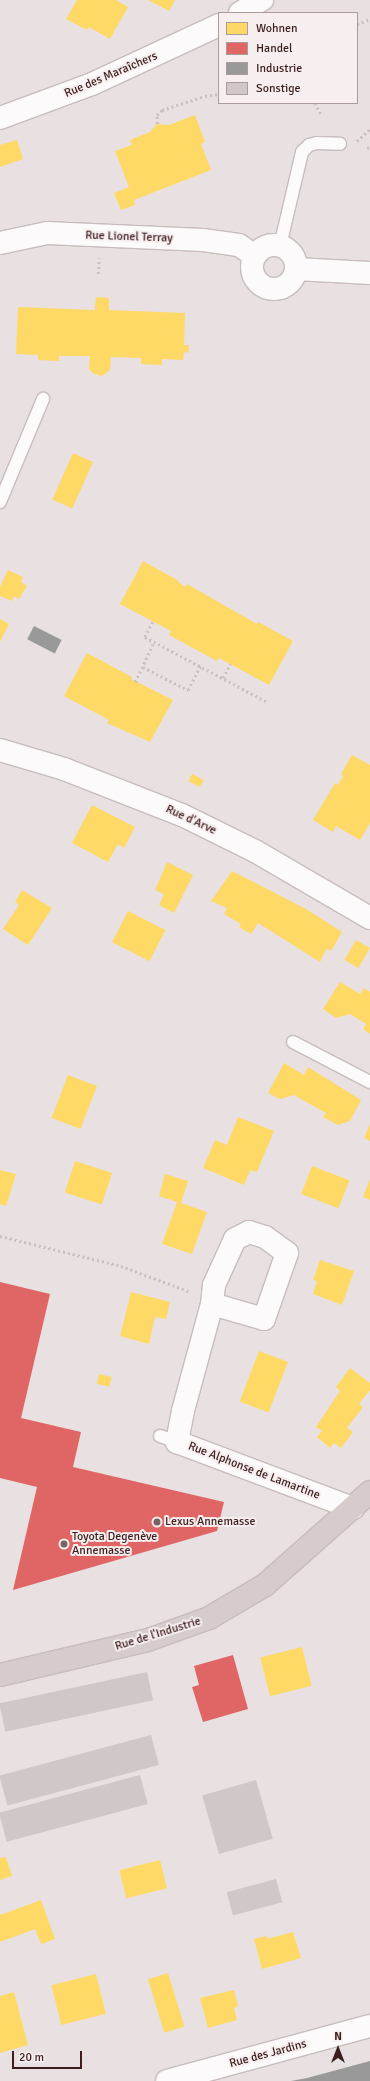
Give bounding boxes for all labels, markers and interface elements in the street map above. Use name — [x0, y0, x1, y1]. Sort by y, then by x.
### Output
legend — [218, 12, 358, 104]
text: Wohnen — [256, 21, 298, 36]
text: Handel — [256, 41, 293, 56]
street label: Rue des Maraîchers — [62, 49, 160, 101]
text: Industrie — [256, 61, 302, 76]
text: Sonstige — [256, 81, 301, 96]
street label: Rue Lionel Terray — [85, 228, 173, 246]
street label: Rue d'Arve — [163, 802, 219, 838]
street label: Rue Alphonse de Lamartine — [186, 1439, 322, 1503]
place label: Lexus Annemasse — [165, 1515, 256, 1529]
marker: Lexus Annemasse — [152, 1517, 162, 1527]
place label: Toyota Degenève Annemasse — [72, 1530, 157, 1558]
marker: Toyota Degenève Annemasse — [59, 1539, 69, 1549]
street label: Rue de l'Industrie — [113, 1614, 203, 1654]
north arrow — [318, 2029, 358, 2069]
text: N — [334, 2030, 342, 2043]
street label: Rue des Jardins — [228, 2037, 308, 2071]
scale bar — [14, 2043, 84, 2069]
text: 20 m — [19, 2050, 44, 2065]

